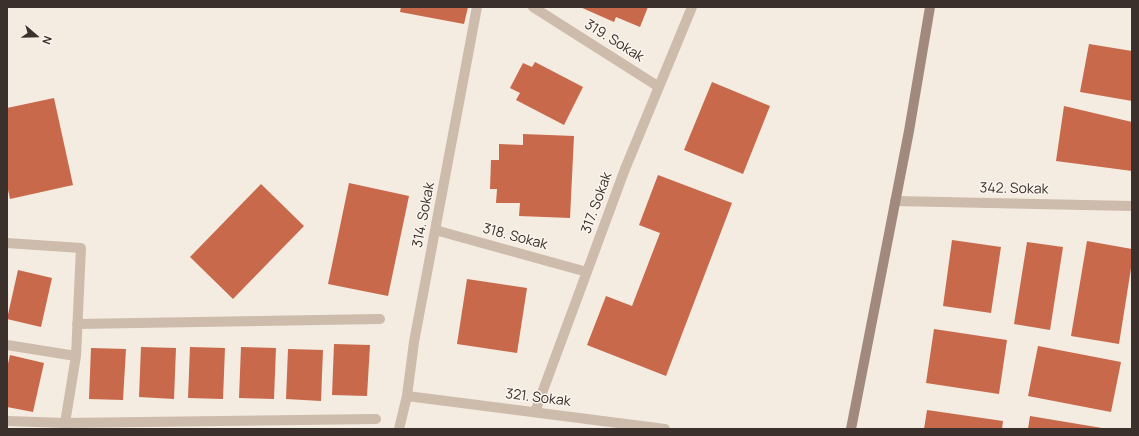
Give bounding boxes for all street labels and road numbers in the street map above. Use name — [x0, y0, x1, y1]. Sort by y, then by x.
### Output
street label: 319. Sokak — [581, 16, 647, 66]
street label: 317. Sokak — [578, 170, 616, 236]
street label: 342. Sokak — [979, 180, 1049, 198]
street label: 314. Sokak — [409, 181, 439, 249]
street label: 318. Sokak — [481, 220, 549, 254]
street label: 321. Sokak — [504, 386, 572, 410]

